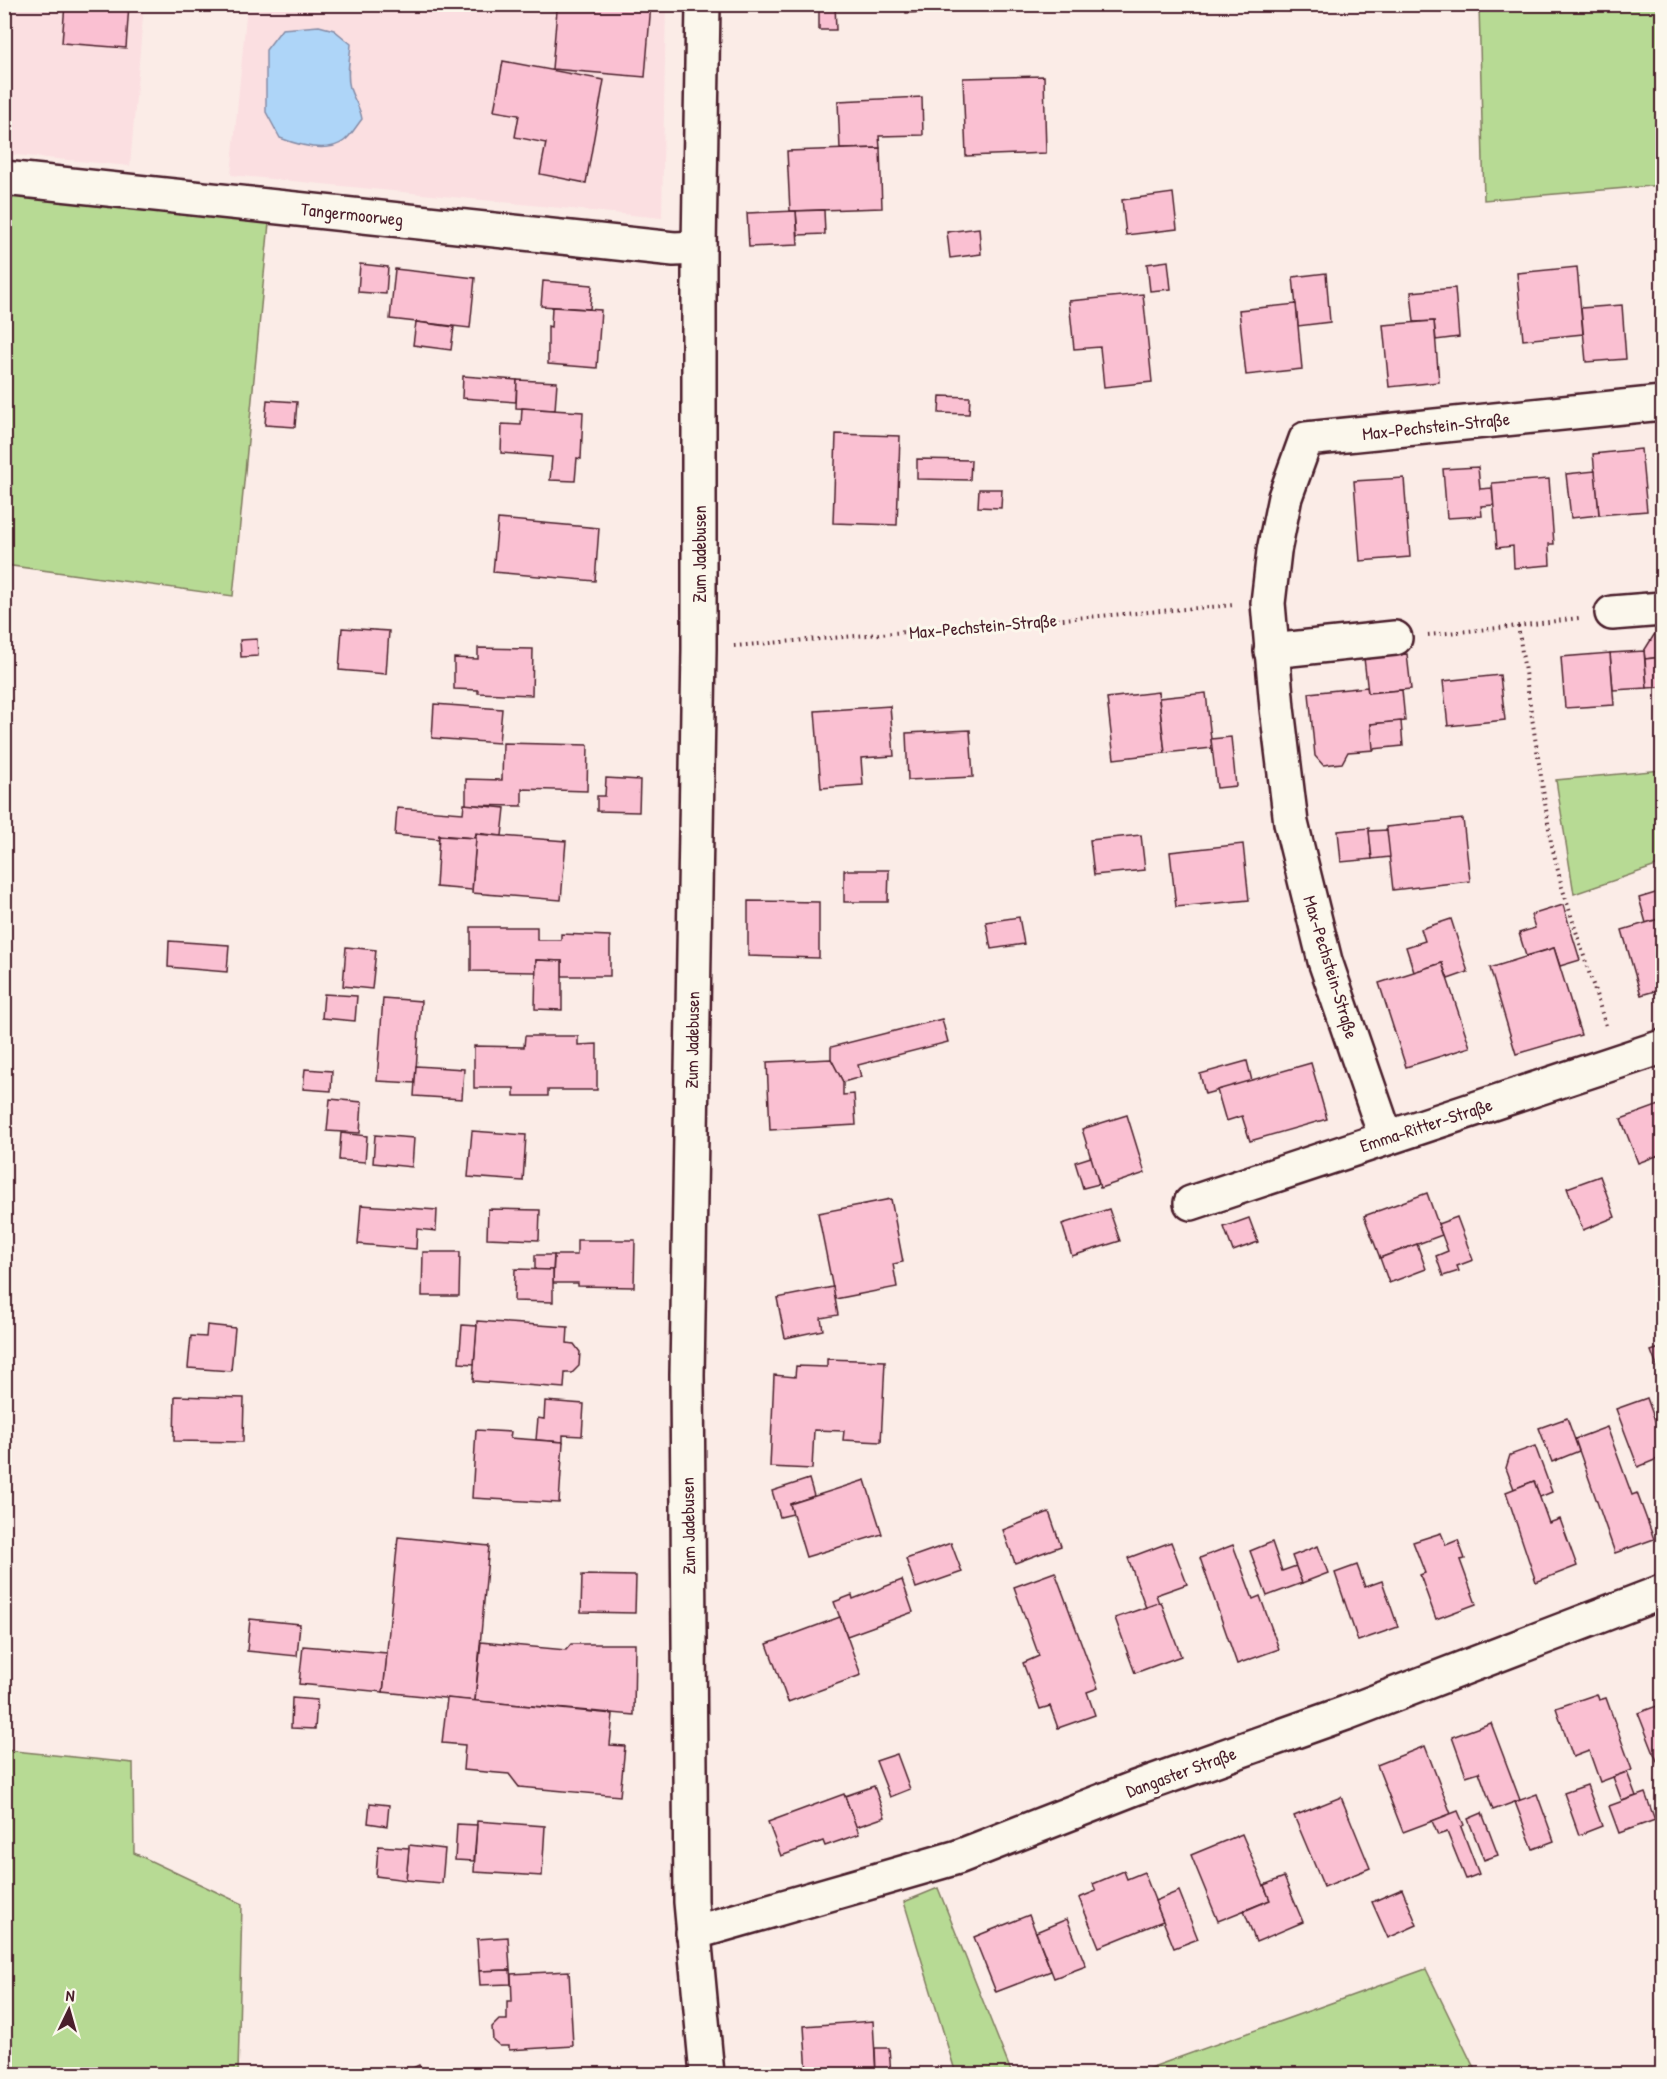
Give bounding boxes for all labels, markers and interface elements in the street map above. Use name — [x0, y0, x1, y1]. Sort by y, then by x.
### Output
street label: Tangermoorweg — [300, 196, 404, 232]
street label: Max-Pechstein-Straße — [1361, 406, 1511, 446]
street label: Zum Jadebusen — [687, 505, 712, 603]
street label: Max-Pechstein-Straße — [908, 607, 1058, 645]
street label: Max-Pechstein-Straße — [1297, 892, 1365, 1042]
street label: Zum Jadebusen — [679, 991, 705, 1089]
street label: Emma-Ritter-Straße — [1357, 1092, 1495, 1158]
street label: Zum Jadebusen — [675, 1477, 701, 1575]
street label: Dangaster Straße — [1123, 1741, 1239, 1803]
north arrow — [39, 1980, 99, 2040]
text: N — [65, 1984, 76, 2006]

